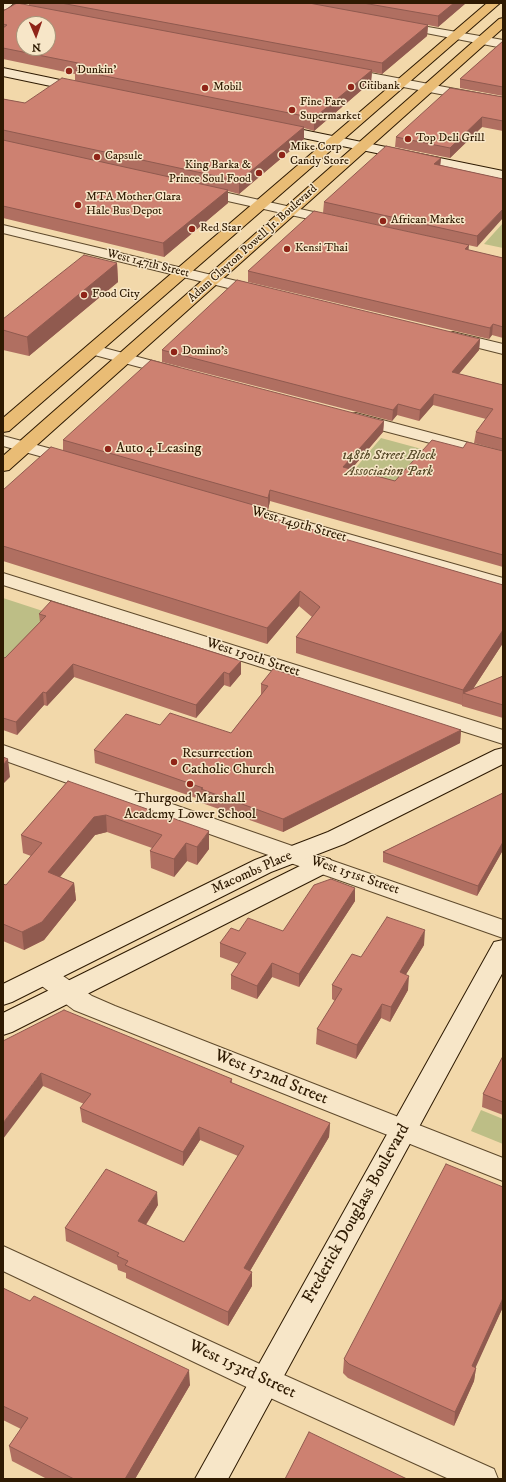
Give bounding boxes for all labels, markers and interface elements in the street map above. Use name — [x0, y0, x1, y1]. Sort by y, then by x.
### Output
north arrow — [16, 16, 56, 56]
text: N — [32, 40, 41, 54]
place label: Dunkin' — [77, 64, 116, 78]
marker: Dunkin' — [64, 66, 74, 76]
place label: Citibank — [359, 80, 400, 94]
place label: Mobil — [213, 81, 242, 95]
marker: Citibank — [346, 82, 356, 92]
marker: Mobil — [200, 83, 210, 93]
place label: Fine Fare Supermarket — [300, 96, 361, 124]
marker: Fine Fare Supermarket — [287, 105, 297, 115]
place label: Top Deli Grill — [416, 132, 485, 146]
marker: Top Deli Grill — [403, 134, 413, 144]
place label: Mike Corp Candy Store — [290, 141, 349, 169]
place label: Capsule — [105, 150, 142, 164]
marker: Mike Corp Candy Store — [277, 150, 287, 160]
marker: Capsule — [92, 152, 102, 162]
place label: King Barka & Prince Soul Food — [169, 159, 251, 187]
marker: King Barka & Prince Soul Food — [254, 168, 264, 178]
street label: Adam Clayton Powell Jr. Boulevard — [185, 182, 321, 306]
place label: MTA Mother Clara Hale Bus Depot — [86, 191, 181, 219]
marker: MTA Mother Clara Hale Bus Depot — [73, 200, 83, 210]
place label: African Market — [391, 214, 464, 228]
marker: African Market — [378, 216, 388, 226]
place label: Red Star — [200, 222, 241, 236]
marker: Red Star — [187, 224, 197, 234]
place label: Kensi Thai — [295, 242, 348, 256]
marker: Kensi Thai — [282, 244, 292, 254]
street label: West 147th Street — [105, 247, 191, 281]
place label: Food City — [92, 288, 140, 302]
marker: Food City — [79, 290, 89, 300]
place label: Domino's — [182, 345, 228, 359]
marker: Domino's — [169, 347, 179, 357]
place label: Auto 4 Leasing — [116, 441, 201, 457]
marker: Auto 4 Leasing — [103, 444, 113, 454]
park label: 148th Street Block Association Park — [342, 448, 436, 480]
street label: West 149th Street — [249, 503, 349, 547]
street label: West 150th Street — [204, 635, 302, 681]
place label: Resurrection Catholic Church — [182, 746, 274, 778]
marker: Resurrection Catholic Church — [169, 757, 179, 767]
marker: Thurgood Marshall Academy Lower School — [185, 779, 195, 789]
place label: Thurgood Marshall Academy Lower School — [124, 791, 256, 824]
street label: Macombs Place — [209, 848, 295, 898]
street label: West 151st Street — [309, 853, 401, 899]
street label: West 152nd Street — [211, 1046, 331, 1110]
street label: Frederick Douglass Boulevard — [299, 1121, 415, 1307]
street label: West 153rd Street — [185, 1336, 299, 1404]

